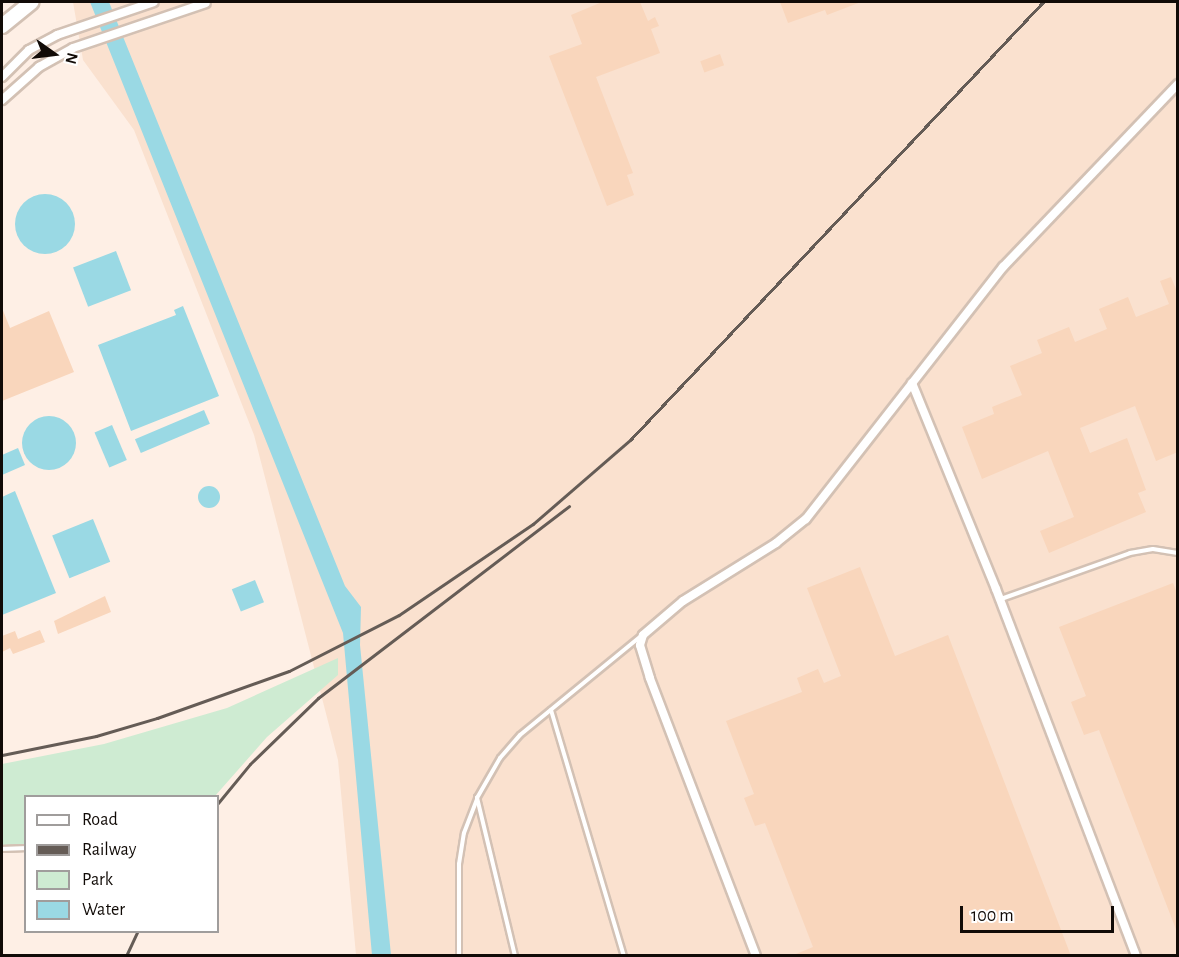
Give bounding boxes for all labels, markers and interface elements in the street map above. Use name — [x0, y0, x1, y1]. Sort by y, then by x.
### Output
north arrow — [24, 24, 84, 84]
text: N — [62, 51, 81, 66]
legend — [24, 795, 219, 933]
text: Road — [82, 811, 118, 829]
text: Railway — [82, 841, 136, 859]
text: Park — [82, 871, 113, 889]
scale bar — [963, 894, 1118, 932]
text: Water — [82, 901, 125, 919]
text: 100 m — [971, 907, 1014, 925]

